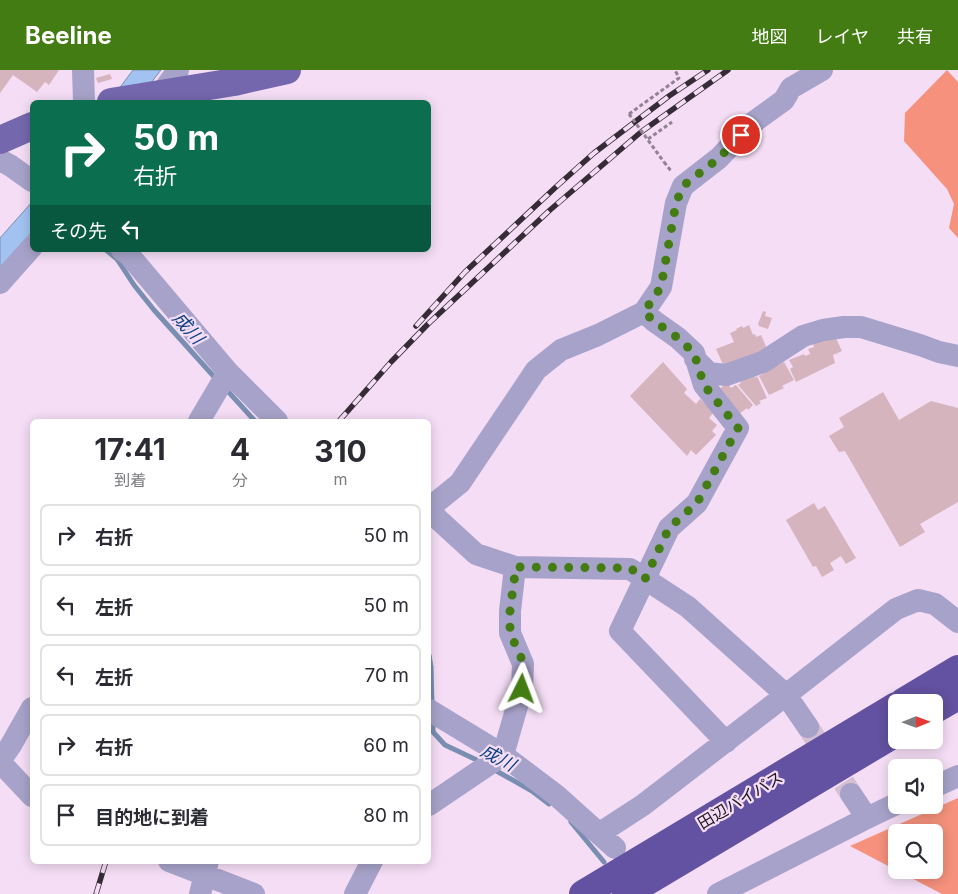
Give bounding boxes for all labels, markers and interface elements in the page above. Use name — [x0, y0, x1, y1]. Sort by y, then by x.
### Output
text: Beeline — [25, 21, 112, 50]
text: 地図 — [752, 26, 788, 47]
text: レイヤ — [816, 26, 869, 47]
text: 共有 — [897, 26, 933, 47]
pin — [720, 114, 762, 156]
text: 50 m — [133, 116, 219, 158]
icon: right — [50, 120, 115, 185]
icon: arrive — [727, 121, 755, 149]
text: 右折 — [133, 163, 177, 189]
icon: left — [117, 215, 145, 243]
text: その先 — [50, 220, 107, 243]
water label: 成川 — [169, 307, 210, 350]
text: 17:41 — [94, 431, 166, 467]
text: 4 — [230, 431, 250, 467]
text: 310 — [314, 433, 367, 469]
text: m — [334, 469, 348, 489]
text: 到着 — [114, 470, 146, 490]
text: 分 — [232, 470, 248, 490]
icon: right — [52, 521, 80, 549]
text: 50 m — [363, 524, 409, 547]
text: 右折 — [95, 526, 133, 549]
icon: left — [52, 591, 80, 619]
text: 50 m — [363, 594, 409, 617]
text: 左折 — [95, 596, 133, 619]
icon: left — [52, 661, 80, 689]
position arrow — [495, 662, 547, 714]
text: 70 m — [365, 664, 409, 687]
text: 左折 — [95, 666, 133, 689]
north arrow — [888, 694, 942, 749]
map controls — [888, 694, 943, 879]
icon: right — [52, 731, 80, 759]
text: 60 m — [363, 734, 409, 757]
text: 右折 — [95, 736, 133, 759]
water label: 成川 — [477, 740, 521, 776]
button: sound — [888, 759, 943, 814]
street label: 田辺バイパス — [694, 767, 786, 833]
icon: arrive — [52, 801, 80, 829]
text: 80 m — [363, 804, 409, 827]
text: 目的地に到着 — [95, 806, 209, 829]
button: search — [888, 824, 943, 879]

